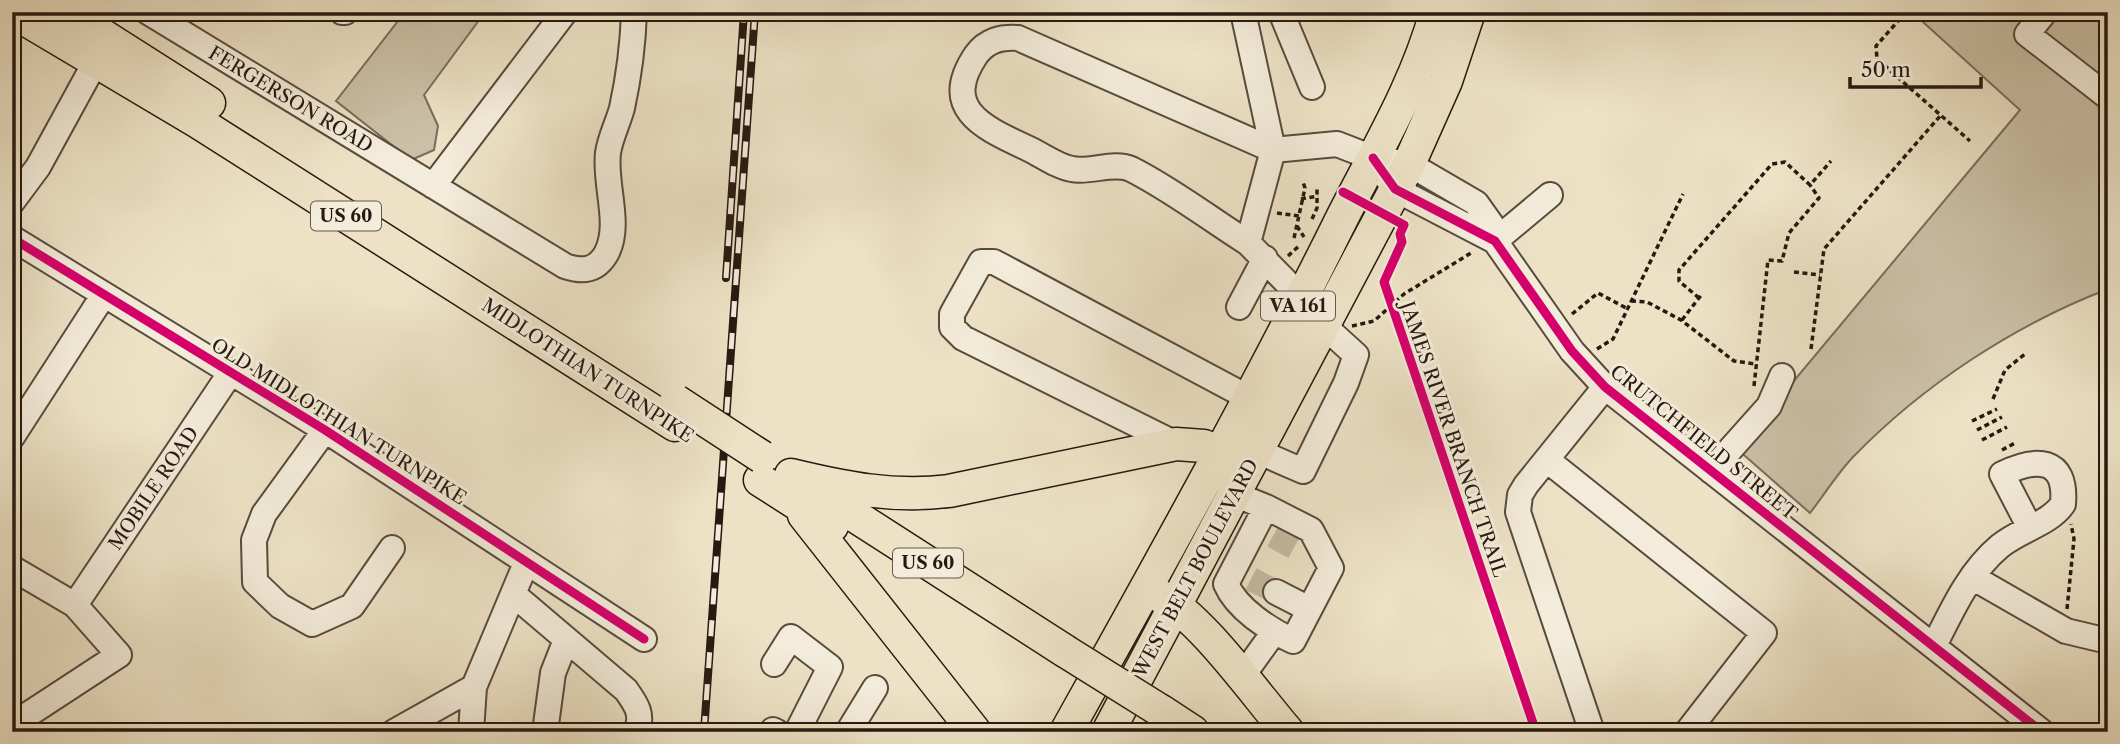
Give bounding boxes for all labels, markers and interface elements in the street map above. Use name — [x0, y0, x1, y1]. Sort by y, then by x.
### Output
street label: FERGERSON ROAD — [204, 41, 377, 158]
scale bar — [1850, 46, 1982, 90]
text: 50 m — [1861, 57, 1911, 82]
road number: US 60 — [311, 202, 381, 230]
road number: VA 161 — [1261, 292, 1335, 320]
street label: MIDLOTHIAN TURNPIKE — [478, 293, 698, 448]
street label: JAMES RIVER BRANCH TRAIL — [1395, 296, 1512, 580]
street label: OLD MIDLOTHIAN TURNPIKE — [207, 333, 470, 510]
street label: CRUTCHFIELD STREET — [1606, 360, 1802, 525]
street label: MOBILE ROAD — [104, 422, 203, 554]
street label: WEST BELT BOULEVARD — [1127, 455, 1263, 682]
road number: US 60 — [893, 548, 963, 578]

